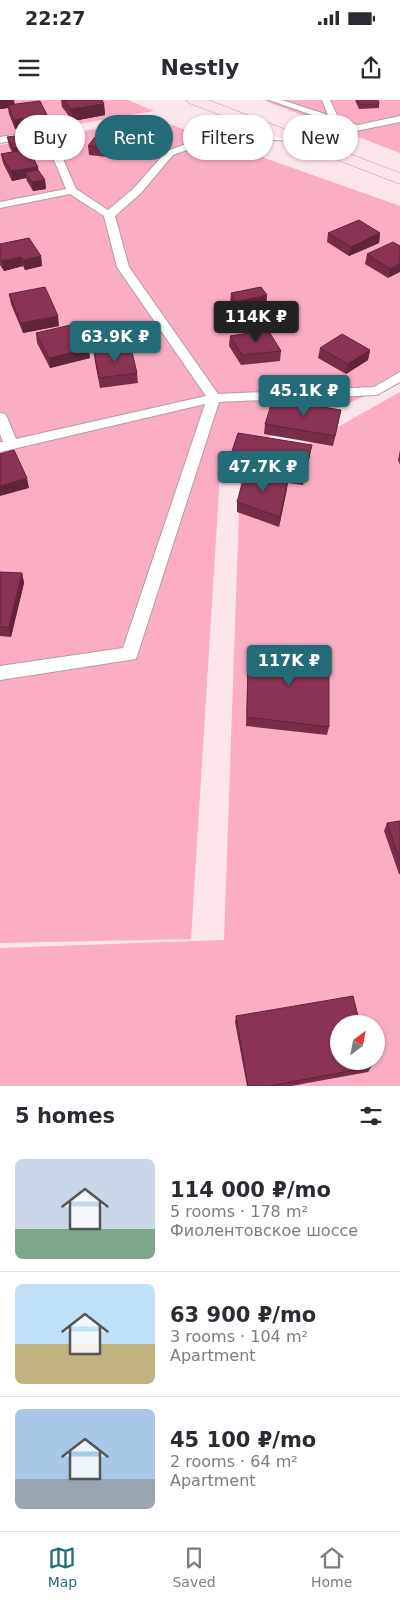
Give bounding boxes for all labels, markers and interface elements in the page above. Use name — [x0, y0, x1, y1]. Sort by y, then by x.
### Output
text: 22:27 — [25, 7, 85, 29]
icon: menu — [15, 54, 43, 82]
icon: share — [357, 54, 385, 82]
text: Nestly — [161, 55, 239, 80]
chip: Buy — [15, 115, 85, 160]
chip: Rent — [95, 115, 173, 160]
chip: Filters — [183, 115, 273, 160]
chip: New — [283, 115, 358, 160]
pin: 114K ₽ — [215, 300, 297, 343]
text: 114K ₽ — [225, 307, 287, 326]
pin: 63.9K ₽ — [69, 320, 161, 363]
text: 63.9K ₽ — [81, 327, 149, 346]
pin: 45.1K ₽ — [258, 374, 350, 417]
text: 45.1K ₽ — [270, 381, 338, 400]
pin: 47.7K ₽ — [217, 450, 309, 493]
text: 47.7K ₽ — [229, 457, 297, 476]
pin: 117K ₽ — [248, 644, 330, 687]
text: 117K ₽ — [258, 651, 320, 670]
north arrow — [330, 1015, 385, 1070]
map controls — [330, 1015, 385, 1070]
icon: filters — [357, 1102, 385, 1130]
text: 5 homes — [15, 1104, 115, 1128]
text: 114 000 ₽/mo — [170, 1178, 331, 1202]
icon: home — [55, 1179, 115, 1239]
text: 5 rooms · 178 m² — [170, 1202, 308, 1221]
text: Фиолентовское шоссе — [170, 1221, 358, 1240]
text: 63 900 ₽/mo — [170, 1303, 316, 1327]
icon: home — [55, 1304, 115, 1364]
text: 3 rooms · 104 m² — [170, 1327, 308, 1346]
text: Apartment — [170, 1346, 256, 1365]
text: 45 100 ₽/mo — [170, 1428, 316, 1452]
icon: home — [55, 1429, 115, 1489]
text: 2 rooms · 64 m² — [170, 1452, 298, 1471]
text: Apartment — [170, 1471, 256, 1490]
tab: Map — [48, 1544, 77, 1590]
tab: Saved — [172, 1544, 216, 1590]
tab: Home — [311, 1544, 352, 1590]

